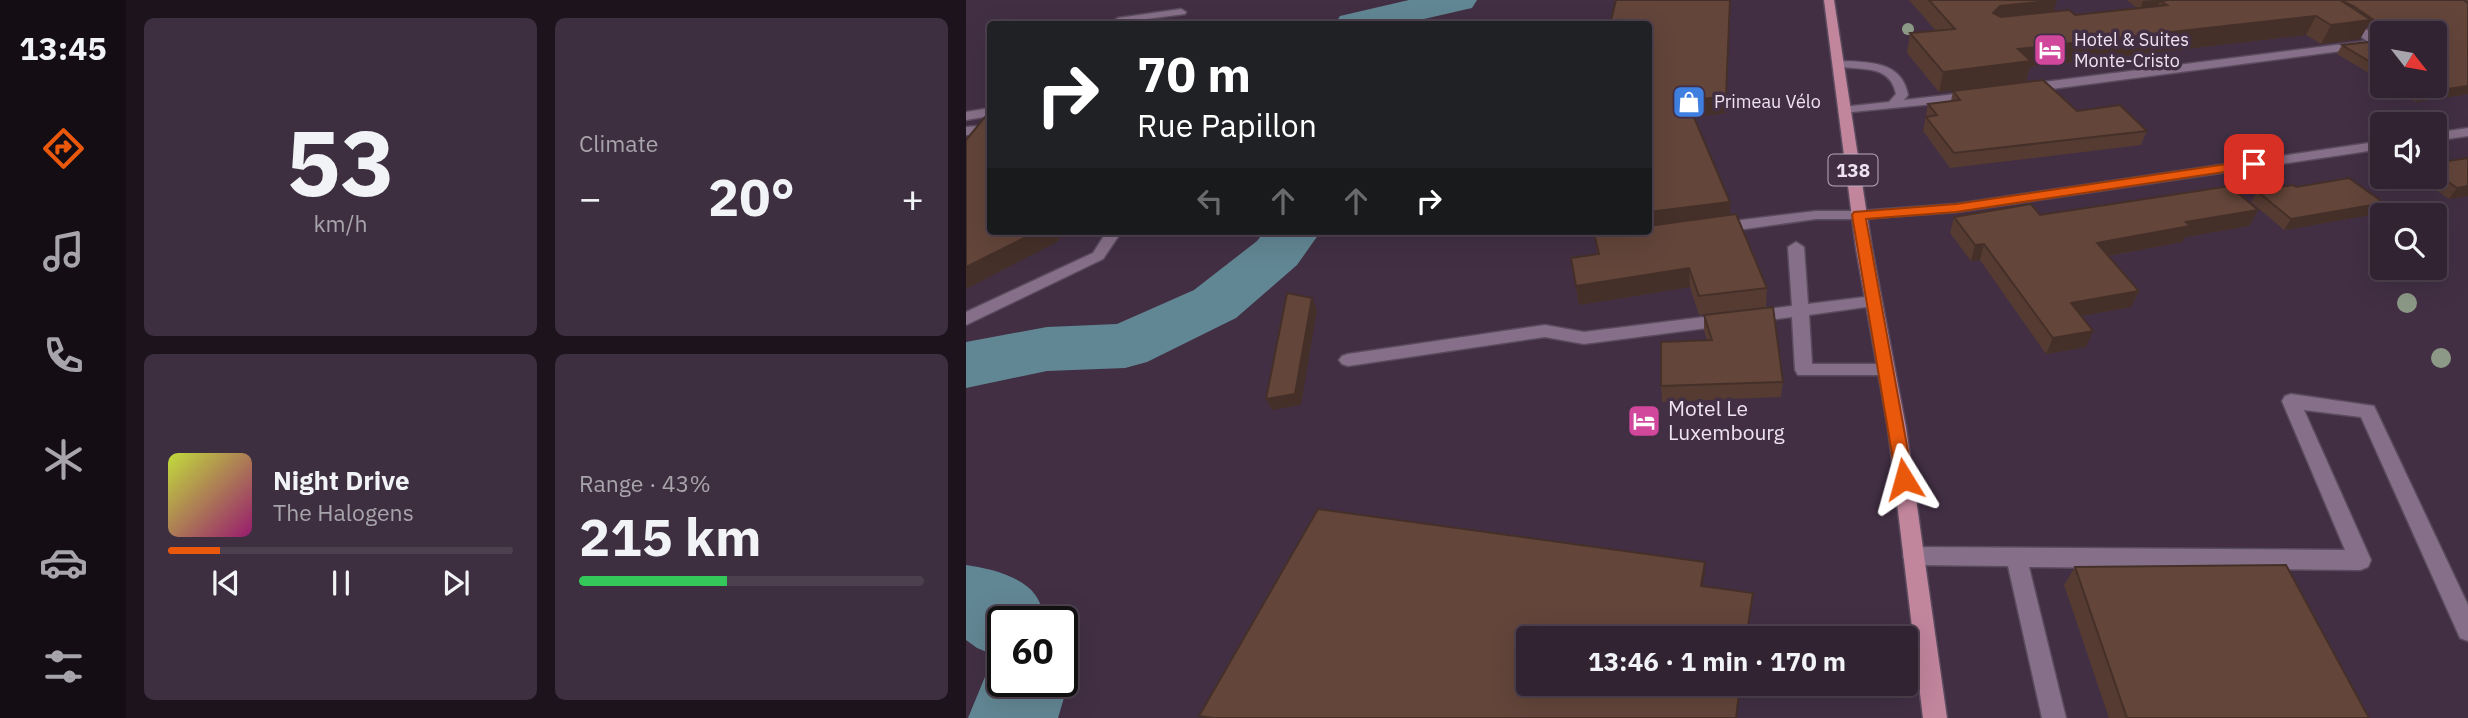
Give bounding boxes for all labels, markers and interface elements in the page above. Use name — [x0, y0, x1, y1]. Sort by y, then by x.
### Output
north arrow — [2370, 21, 2446, 98]
map controls — [2370, 21, 2447, 280]
text: 13:45 — [19, 27, 107, 69]
place label: Hotel & Suites Monte-Cristo — [2074, 28, 2189, 72]
hotel icon: Hotel & Suites Monte-Cristo — [2031, 31, 2069, 69]
text: 70 m — [1137, 42, 1251, 105]
icon: right — [1022, 49, 1113, 140]
shop icon: Primeau Vélo — [1670, 83, 1708, 121]
place label: Primeau Vélo — [1714, 90, 1821, 113]
text: 53 — [286, 103, 395, 221]
text: Rue Papillon — [1137, 104, 1317, 146]
button: sound — [2370, 112, 2447, 189]
icon: directions — [39, 124, 88, 173]
text: Climate — [579, 128, 658, 158]
pin — [2224, 134, 2284, 194]
icon: arrive — [2235, 145, 2273, 183]
road number: 138 — [1828, 154, 1878, 186]
text: 20° — [708, 163, 795, 230]
text: − — [579, 173, 602, 222]
text: + — [901, 173, 924, 222]
icon: left — [1191, 182, 1229, 220]
icon: ahead — [1264, 182, 1302, 220]
icon: ahead — [1337, 182, 1375, 220]
icon: right — [1410, 182, 1448, 220]
button: search — [2370, 203, 2447, 280]
text: km/h — [313, 208, 368, 238]
icon: music — [39, 227, 88, 276]
icon: phone — [39, 331, 88, 380]
place label: Motel Le Luxembourg — [1668, 394, 1785, 446]
hotel icon: Motel Le Luxembourg — [1625, 402, 1663, 440]
icon: climate — [39, 435, 88, 484]
position arrow — [1867, 442, 1941, 516]
text: Night Drive — [273, 463, 410, 497]
text: Range · 43% — [579, 468, 711, 498]
text: The Halogens — [273, 497, 414, 527]
text: 215 km — [579, 503, 761, 570]
icon: car — [39, 538, 88, 587]
icon: previous — [207, 564, 245, 602]
icon: pause — [322, 564, 360, 602]
icon: next — [437, 564, 475, 602]
speed limit sign: 60 — [987, 606, 1078, 697]
icon: filters — [39, 642, 88, 691]
text: 13:46 · 1 min · 170 m — [1588, 644, 1846, 678]

